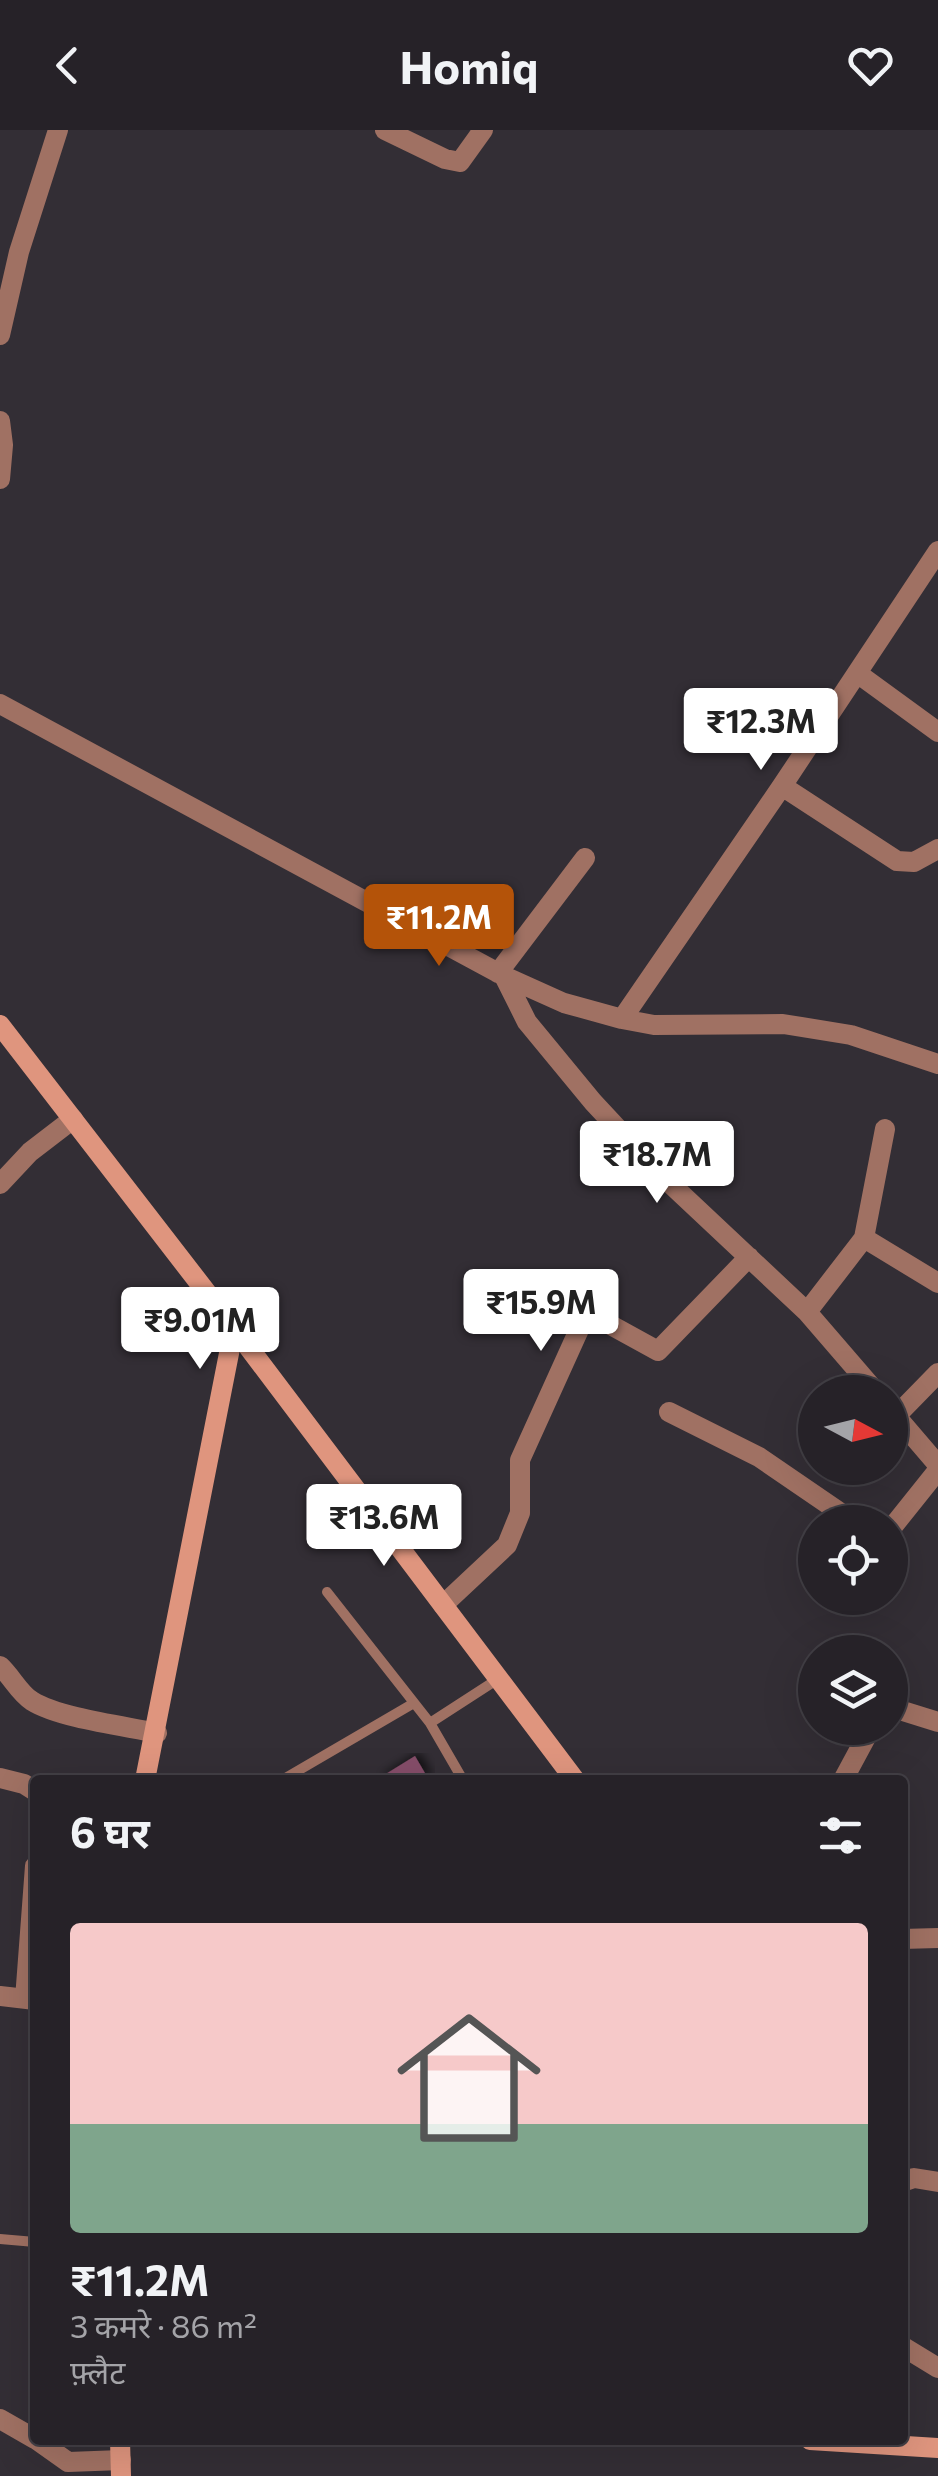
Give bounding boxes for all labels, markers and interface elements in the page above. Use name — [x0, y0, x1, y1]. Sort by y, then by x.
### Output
icon: back — [40, 38, 95, 93]
text: Homiq — [400, 38, 538, 93]
icon: heart — [843, 38, 898, 93]
pin: ₹12.3M — [680, 688, 842, 773]
text: ₹12.3M — [706, 700, 816, 740]
pin: ₹11.2M — [358, 884, 520, 969]
text: ₹11.2M — [386, 896, 492, 936]
pin: ₹18.7M — [576, 1121, 738, 1206]
text: ₹18.7M — [602, 1133, 712, 1173]
pin: ₹15.9M — [460, 1269, 622, 1354]
text: ₹15.9M — [485, 1281, 597, 1321]
pin: ₹9.01M — [119, 1287, 281, 1372]
text: ₹9.01M — [143, 1299, 257, 1339]
north arrow — [798, 1375, 908, 1485]
map controls — [798, 1375, 908, 1745]
pin: ₹13.6M — [303, 1484, 465, 1569]
text: ₹13.6M — [328, 1496, 440, 1536]
button: locate — [798, 1505, 908, 1615]
button: layers — [798, 1635, 908, 1745]
text: 6 घर — [70, 1805, 150, 1857]
icon: filters — [813, 1808, 868, 1863]
icon: home — [379, 1988, 559, 2168]
text: ₹11.2M — [70, 2253, 209, 2305]
text: 3 कमरे · 86 m² — [70, 2305, 257, 2345]
text: फ़्लैट — [70, 2351, 125, 2391]

